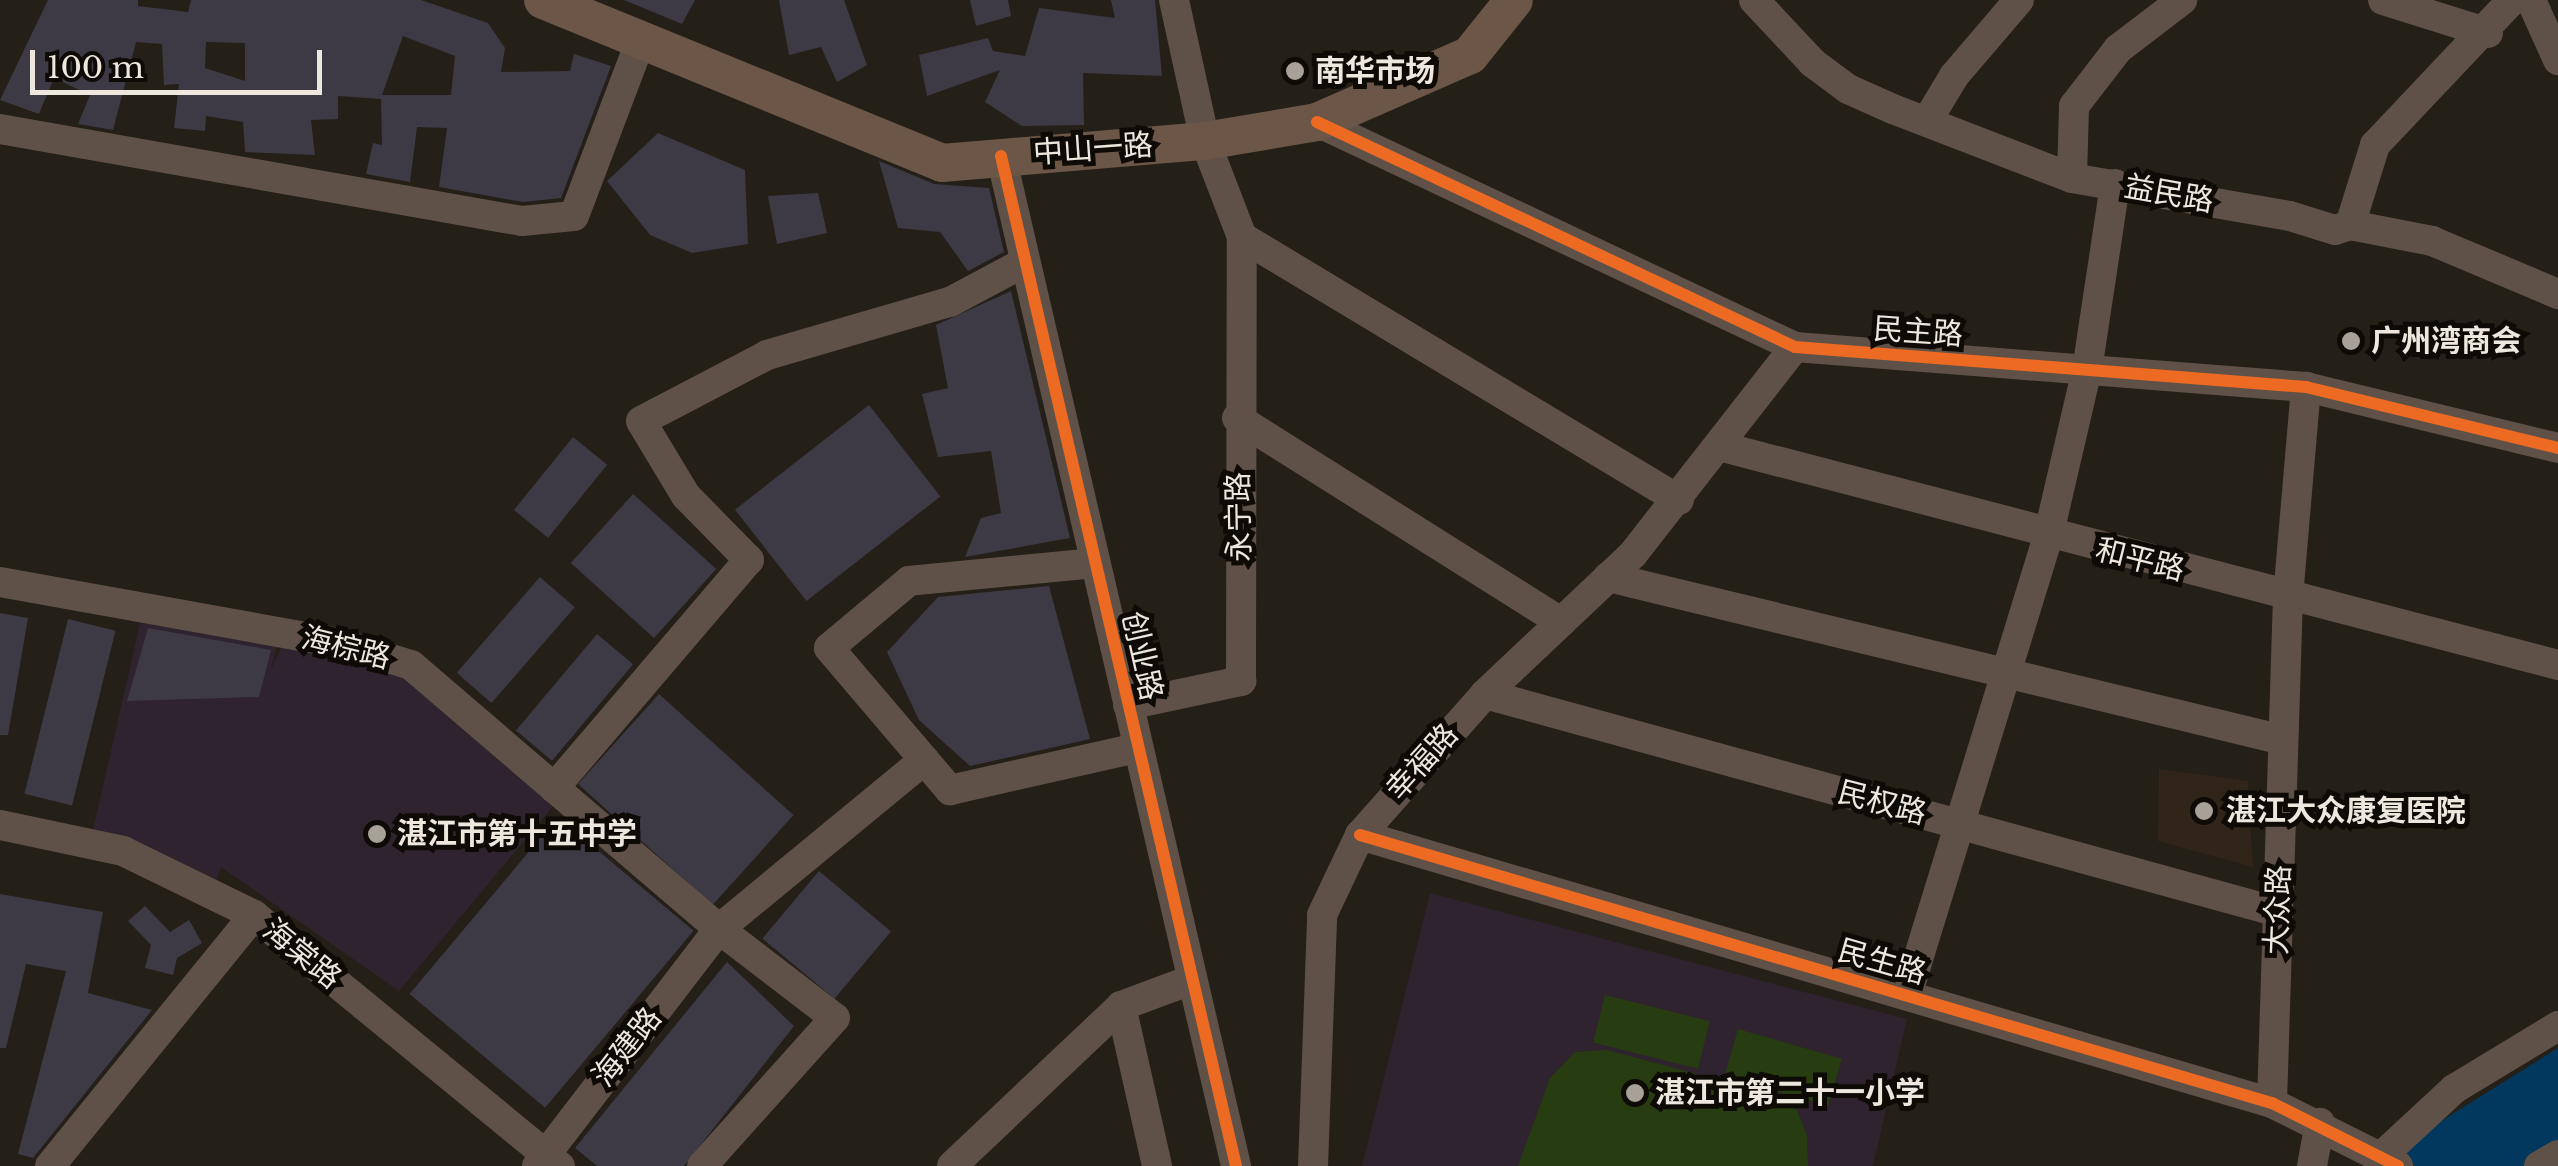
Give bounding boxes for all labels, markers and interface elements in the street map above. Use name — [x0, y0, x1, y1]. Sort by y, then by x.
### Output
scale bar — [35, 30, 328, 92]
text: 100 m — [47, 49, 144, 86]
place label: 南华市场 — [1315, 53, 1435, 89]
marker: 南华市场 — [1284, 60, 1306, 82]
street label: 中山一路 — [1032, 127, 1154, 171]
street label: 益民路 — [2122, 168, 2216, 220]
street label: 民主路 — [1872, 311, 1964, 353]
place label: 广州湾商会 — [2371, 323, 2521, 359]
marker: 广州湾商会 — [2340, 330, 2362, 352]
street label: 永宁路 — [1220, 472, 1258, 562]
street label: 和平路 — [2092, 532, 2188, 588]
street label: 创业路 — [1114, 608, 1170, 704]
street label: 海棕路 — [298, 620, 394, 676]
street label: 幸福路 — [1379, 717, 1465, 807]
street label: 民权路 — [1834, 774, 1930, 832]
place label: 湛江大众康复医院 — [2226, 793, 2466, 829]
marker: 湛江大众康复医院 — [2191, 798, 2217, 824]
place label: 湛江市第十五中学 — [397, 816, 637, 852]
marker: 湛江市第十五中学 — [366, 823, 388, 845]
street label: 大众路 — [2258, 864, 2298, 956]
street label: 海棠路 — [256, 912, 348, 996]
street label: 民生路 — [1834, 932, 1930, 992]
street label: 海建路 — [585, 1000, 669, 1094]
place label: 湛江市第二十一小学 — [1655, 1075, 1925, 1111]
marker: 湛江市第二十一小学 — [1624, 1082, 1646, 1104]

